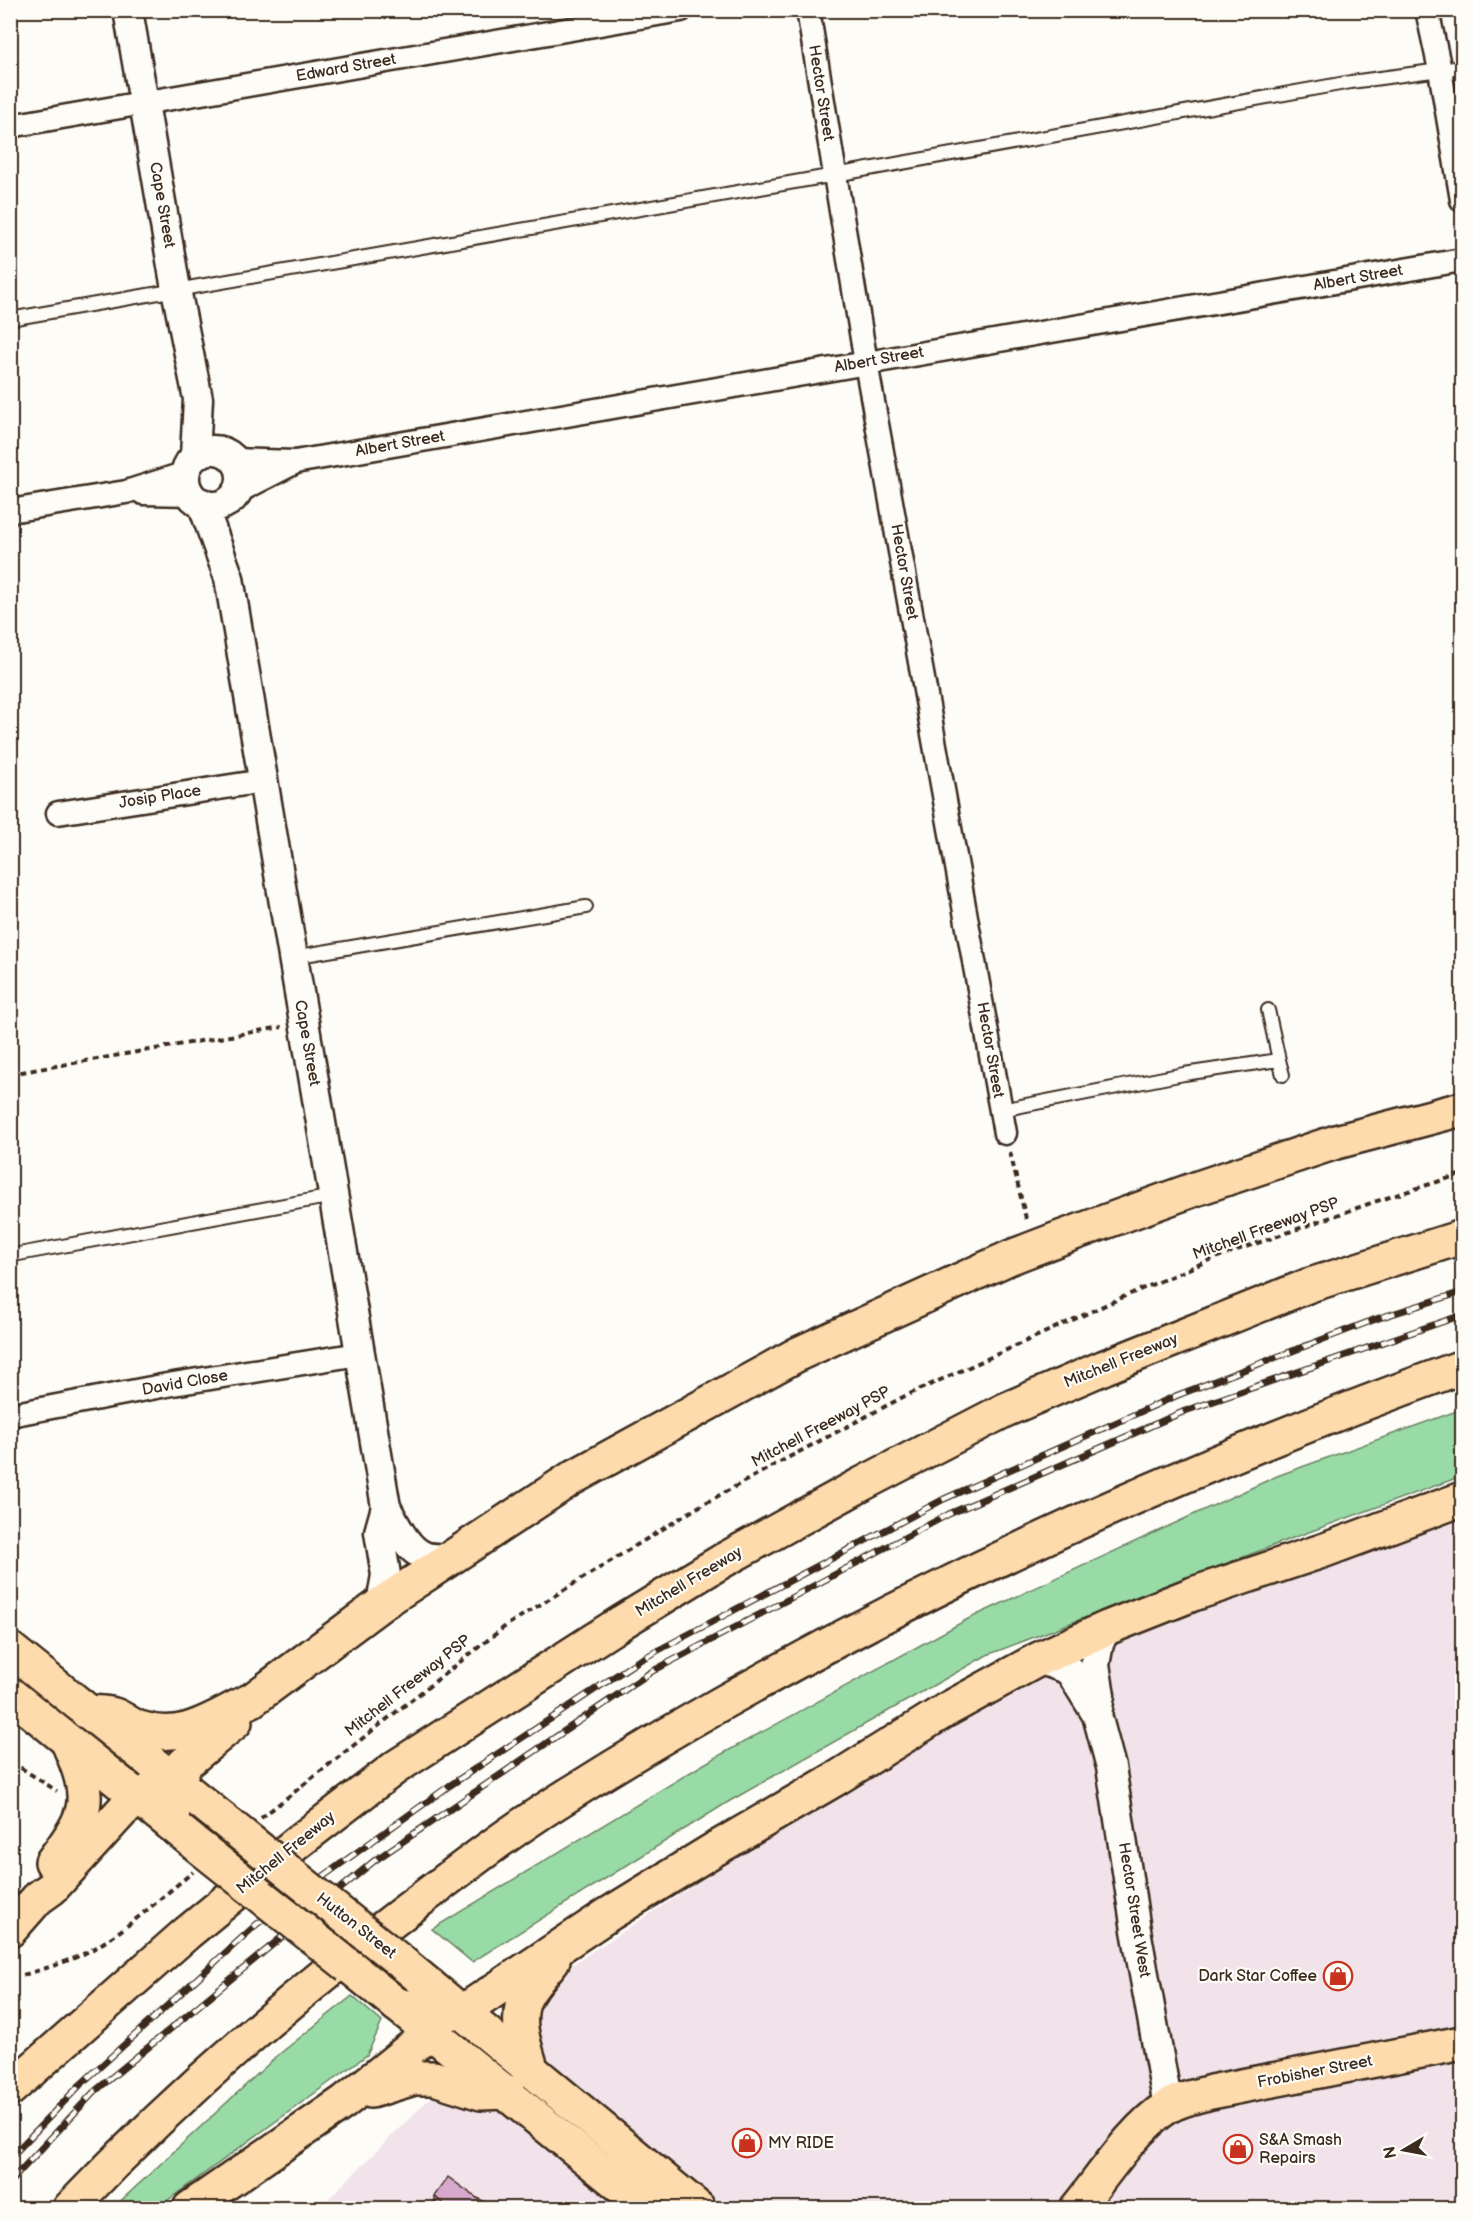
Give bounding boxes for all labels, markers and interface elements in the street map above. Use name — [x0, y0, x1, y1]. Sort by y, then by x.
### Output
street label: Hector Street — [804, 44, 838, 142]
street label: Edward Street — [294, 50, 398, 86]
street label: Cape Street — [145, 160, 179, 250]
street label: Albert Street — [1312, 261, 1404, 295]
street label: Albert Street — [833, 343, 925, 377]
street label: Albert Street — [354, 427, 446, 461]
street label: Hector Street — [886, 523, 922, 621]
street label: Josip Place — [118, 781, 203, 813]
street label: Cape Street — [290, 998, 324, 1088]
street label: Hector Street — [972, 1001, 1008, 1099]
street label: Mitchell Freeway PSP — [1190, 1194, 1342, 1264]
street label: Mitchell Freeway — [1061, 1329, 1181, 1393]
street label: David Close — [141, 1366, 230, 1400]
street label: Mitchell Freeway PSP — [748, 1382, 894, 1472]
street label: Mitchell Freeway — [632, 1542, 746, 1621]
street label: Mitchell Freeway PSP — [341, 1631, 475, 1741]
street label: Mitchell Freeway — [233, 1807, 340, 1899]
street label: Hector Street West — [1114, 1841, 1154, 1979]
street label: Hutton Street — [312, 1889, 400, 1963]
shop icon: Dark Star Coffee — [1322, 1960, 1354, 1992]
place label: Dark Star Coffee — [1198, 1967, 1318, 1986]
street label: Frobisher Street — [1256, 2052, 1374, 2092]
north arrow — [1374, 2120, 1434, 2180]
shop icon: MY RIDE — [731, 2127, 763, 2159]
place label: S&A Smash Repairs — [1259, 2131, 1342, 2168]
shop icon: S&A Smash Repairs — [1222, 2133, 1254, 2165]
place label: MY RIDE — [768, 2134, 834, 2153]
text: N — [1380, 2145, 1401, 2160]

